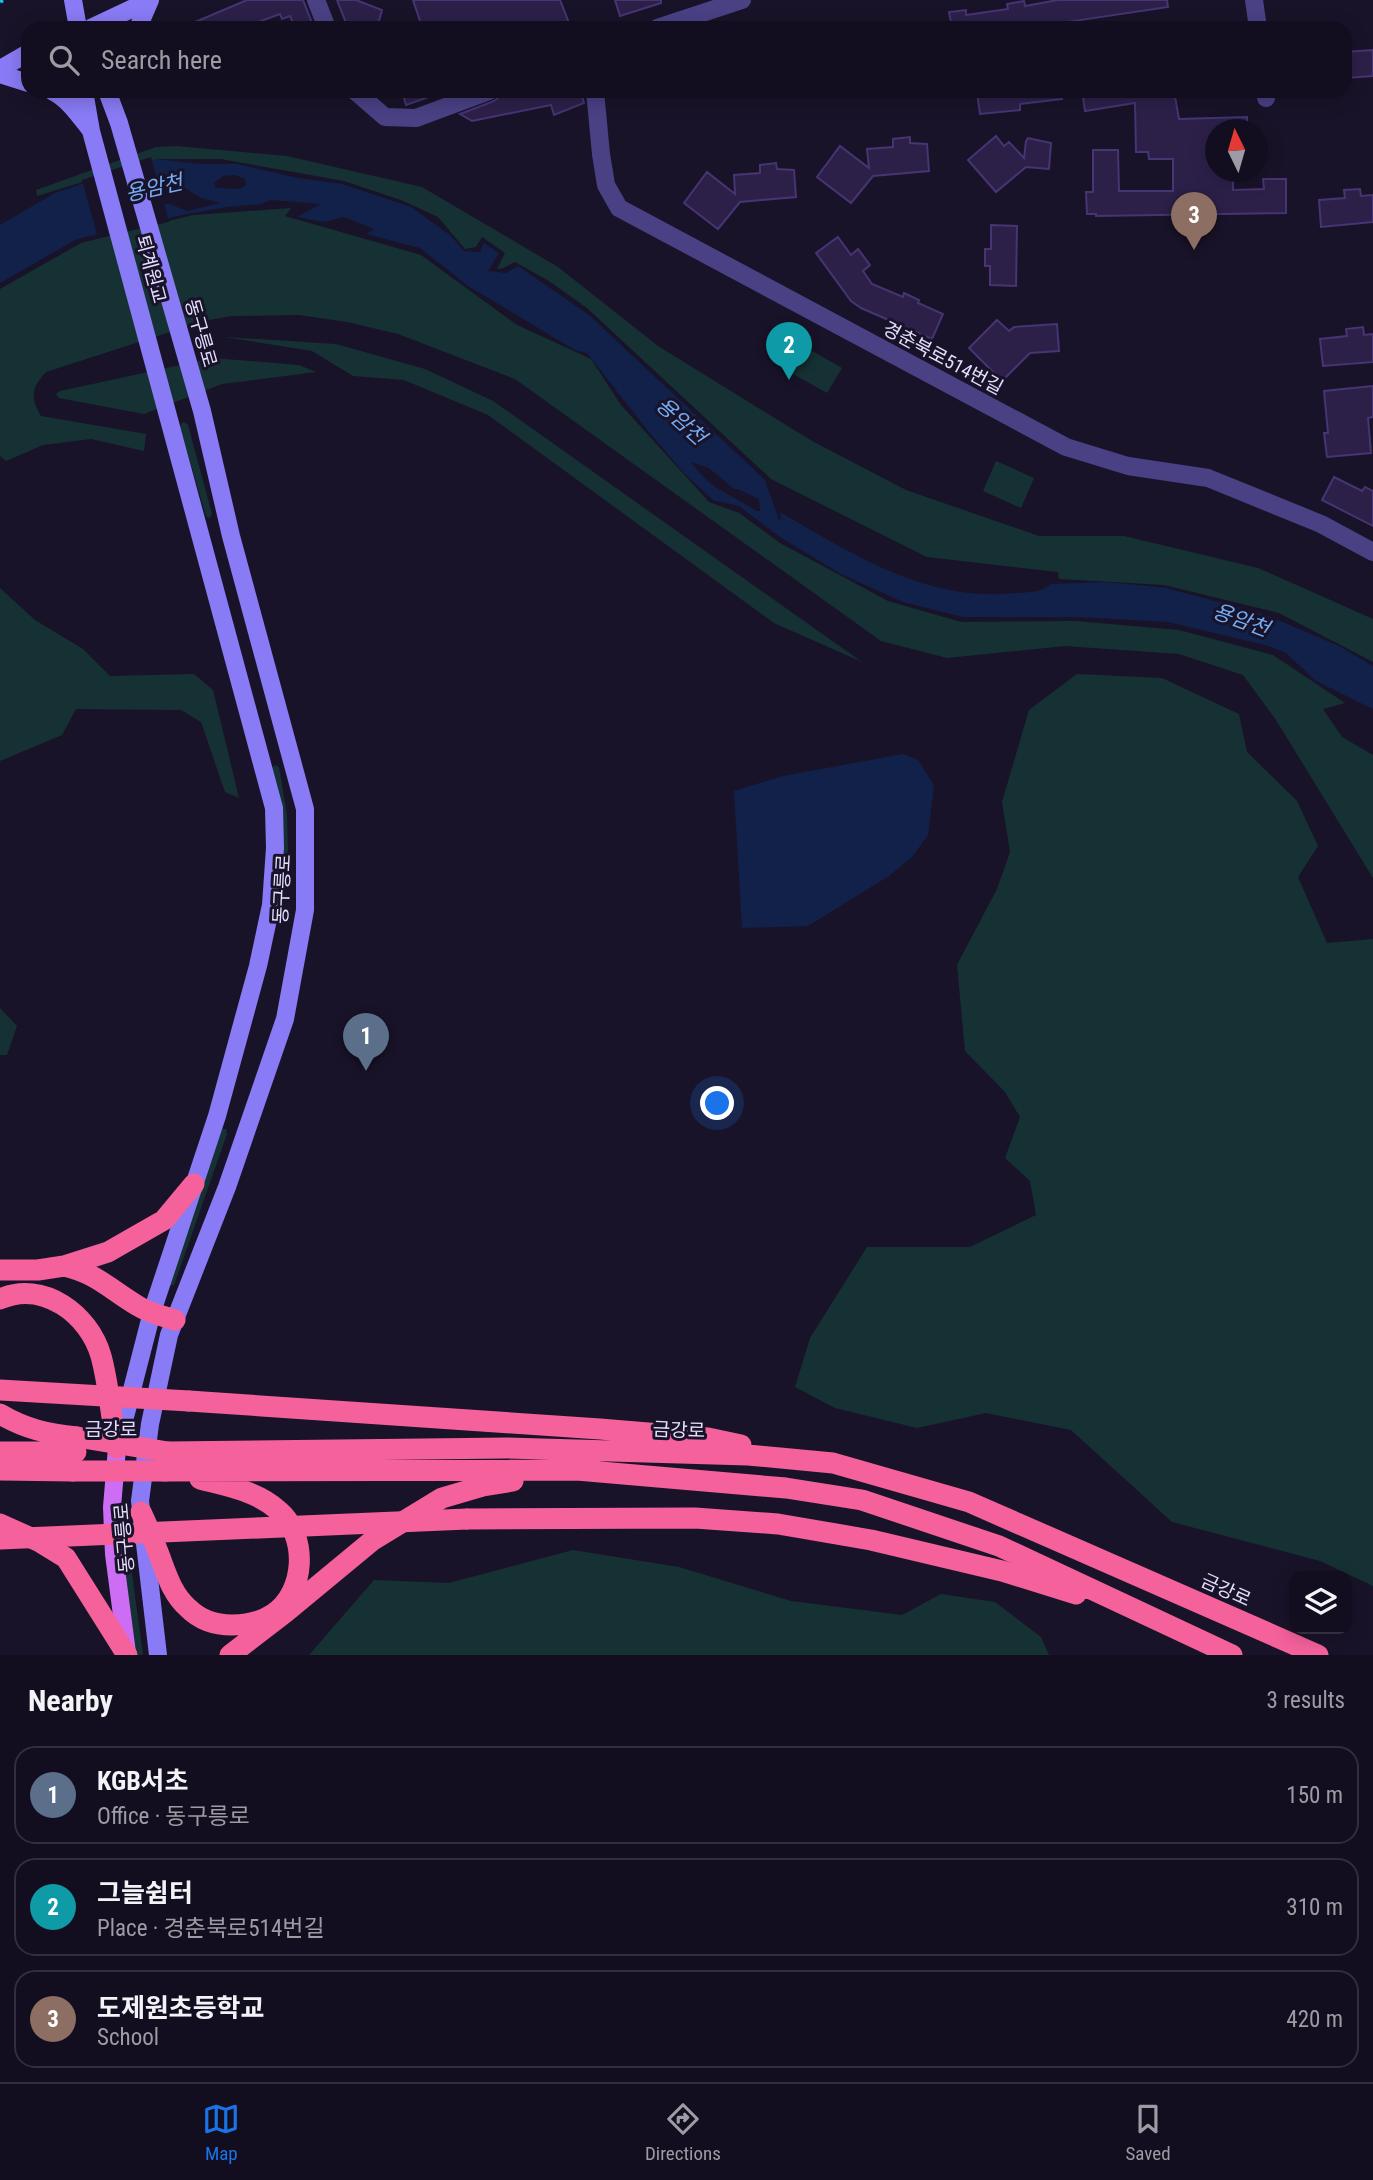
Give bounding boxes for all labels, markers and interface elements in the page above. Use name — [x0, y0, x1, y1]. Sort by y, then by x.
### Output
search box — [21, 21, 1352, 98]
icon: search — [45, 41, 83, 79]
text: Search here — [101, 45, 222, 75]
north arrow — [1205, 119, 1268, 182]
water label: 용암천 — [123, 169, 188, 206]
pin: 3 — [1171, 192, 1217, 250]
street label: 퇴계원교 — [131, 232, 171, 306]
street label: 동구릉로 — [180, 296, 222, 370]
street label: 경춘북로514번길 — [879, 317, 1007, 399]
pin: 2 — [766, 322, 812, 380]
water label: 용암천 — [651, 393, 713, 451]
water label: 용암천 — [1210, 599, 1275, 642]
street label: 동구릉로 — [269, 853, 295, 925]
pin: 1 — [343, 1013, 389, 1071]
your location — [700, 1086, 734, 1120]
street label: 금강로 — [85, 1418, 137, 1441]
street label: 금강로 — [652, 1418, 706, 1442]
street label: 동구릉로 — [109, 1502, 139, 1574]
street label: 금강로 — [1197, 1569, 1255, 1611]
map controls — [1289, 1571, 1352, 1634]
button: layers — [1289, 1571, 1352, 1634]
text: Nearby — [28, 1683, 113, 1718]
text: 3 results — [1267, 1687, 1345, 1714]
text: KGB서초 — [97, 1766, 189, 1796]
text: 1 — [47, 1782, 59, 1809]
text: 150 m — [1286, 1782, 1343, 1809]
text: Office · 동구릉로 — [97, 1803, 250, 1830]
text: 그늘쉼터 — [97, 1878, 193, 1908]
text: 2 — [47, 1894, 59, 1921]
text: 310 m — [1286, 1894, 1343, 1921]
text: Place · 경춘북로514번길 — [97, 1915, 325, 1942]
text: 도제원초등학교 — [97, 1993, 264, 2023]
text: 3 — [47, 2006, 59, 2033]
text: 420 m — [1286, 2006, 1343, 2033]
text: School — [97, 2024, 159, 2051]
tab: Map — [202, 2100, 240, 2165]
tab: Directions — [645, 2100, 721, 2165]
tab: Saved — [1125, 2100, 1171, 2165]

